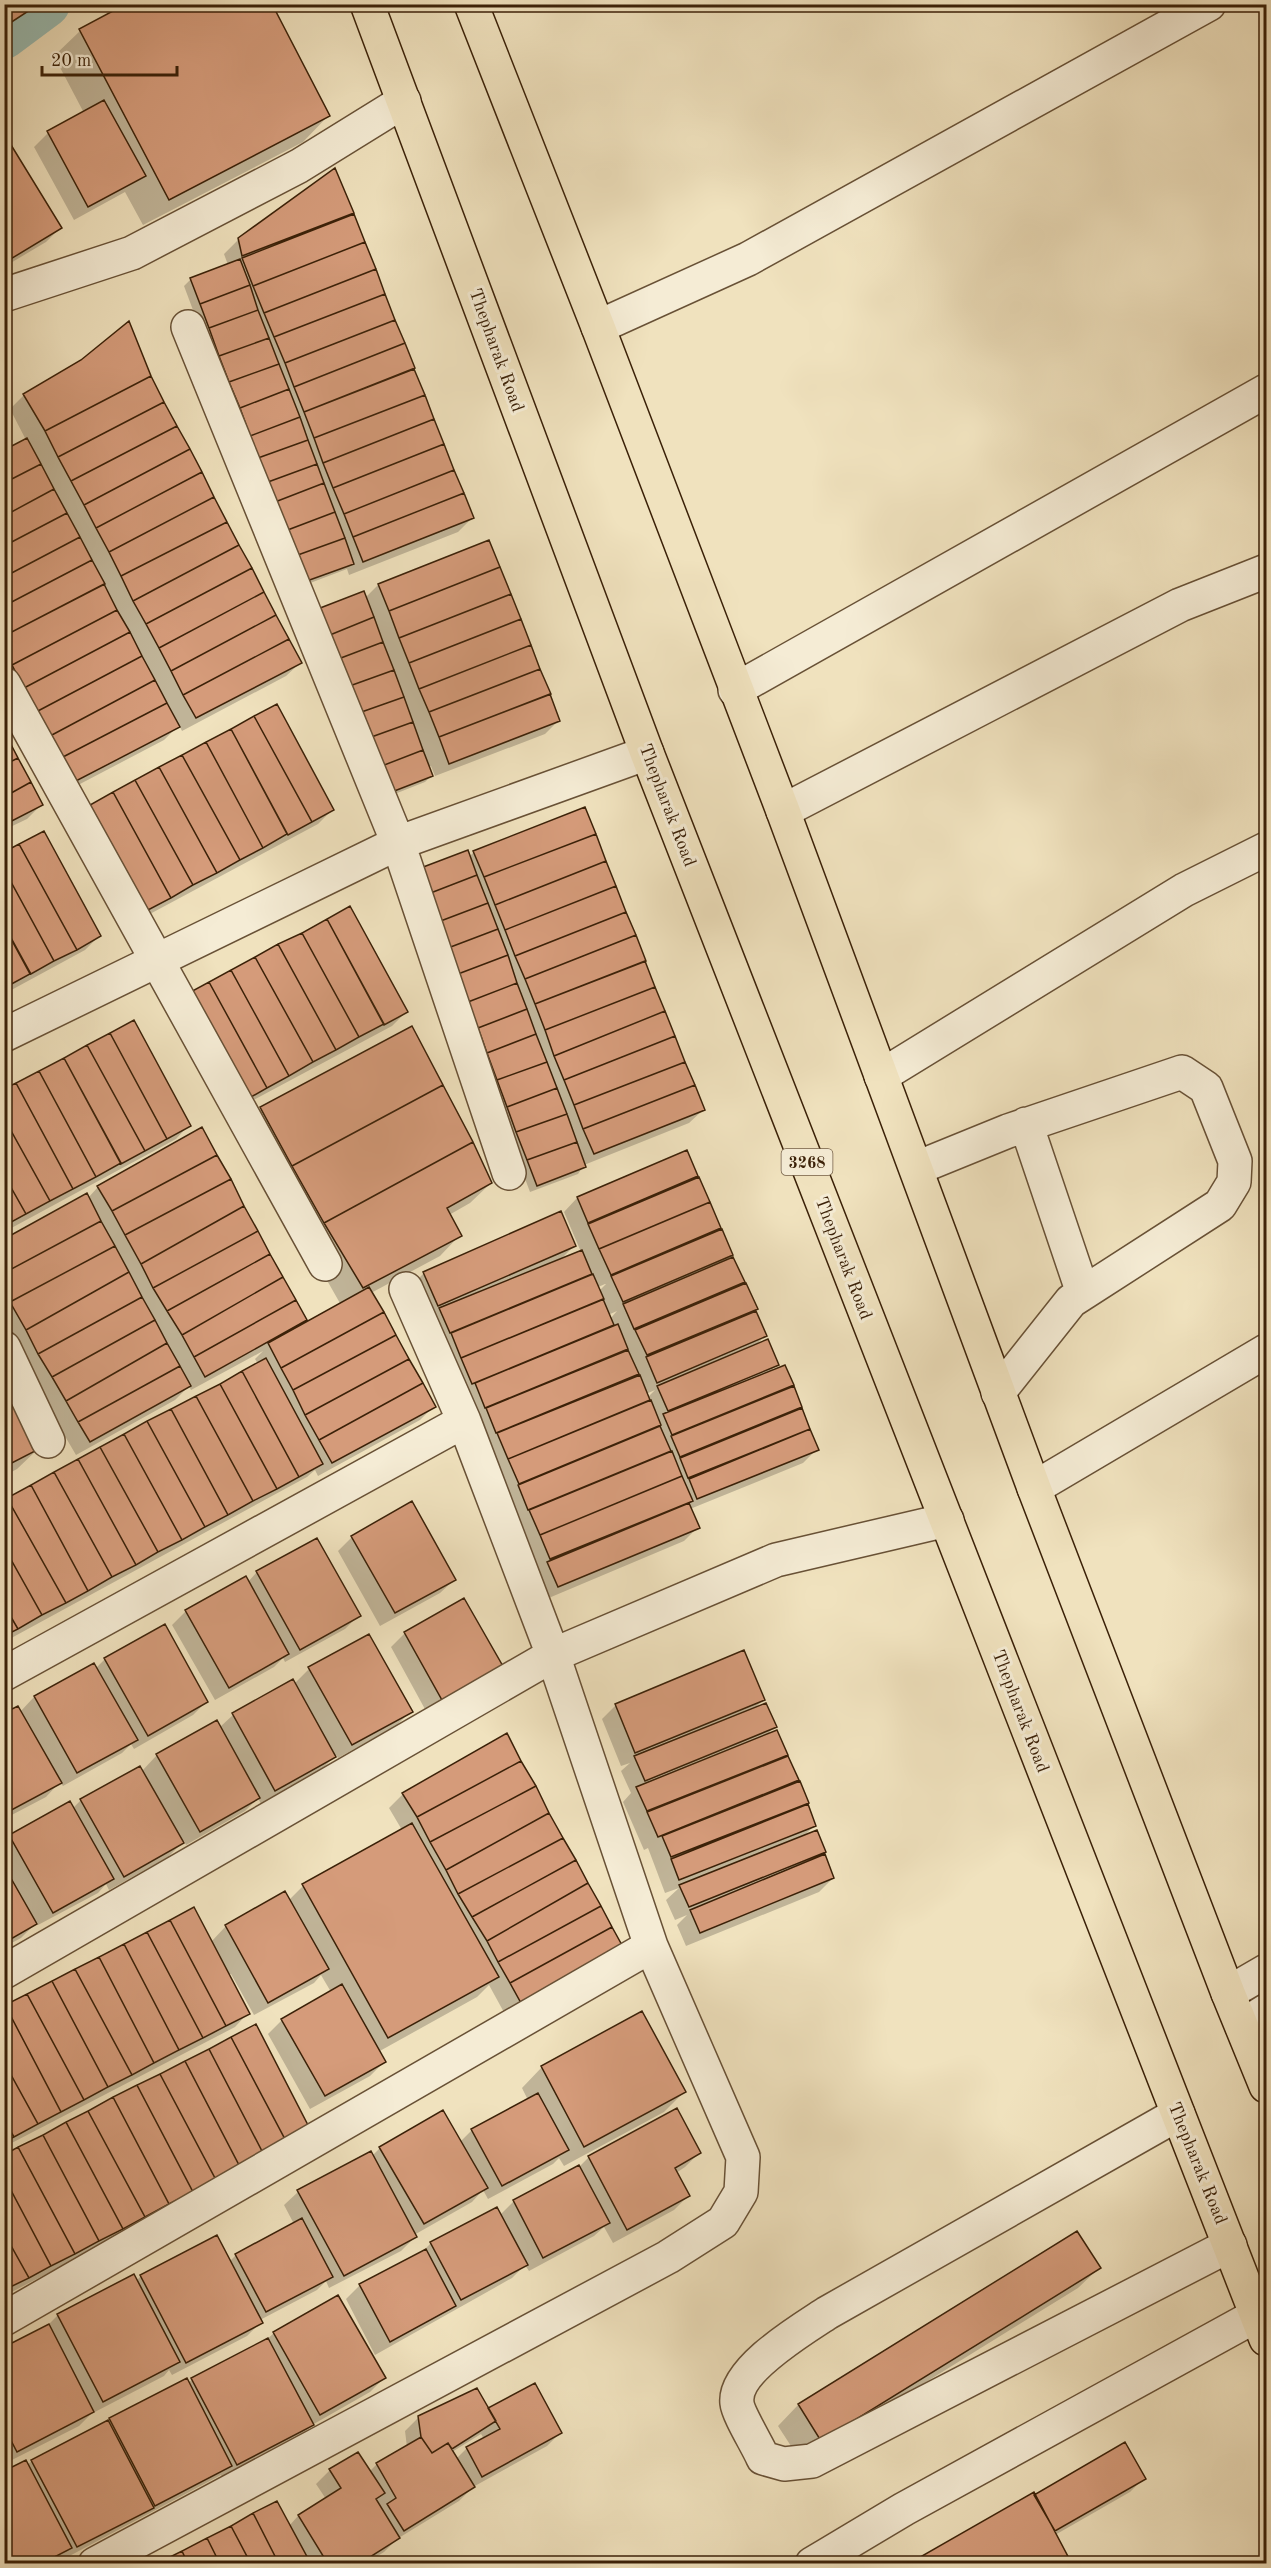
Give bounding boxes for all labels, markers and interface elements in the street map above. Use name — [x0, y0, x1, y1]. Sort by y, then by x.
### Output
scale bar — [42, 39, 177, 77]
text: 20 m — [51, 52, 91, 70]
street label: Thepharak Road — [465, 286, 527, 414]
street label: Thepharak Road — [635, 742, 699, 869]
road number: 3268 — [782, 1149, 832, 1175]
street label: Thepharak Road — [811, 1195, 875, 1322]
street label: Thepharak Road — [988, 1648, 1052, 1775]
street label: Thepharak Road — [1164, 2100, 1230, 2227]

